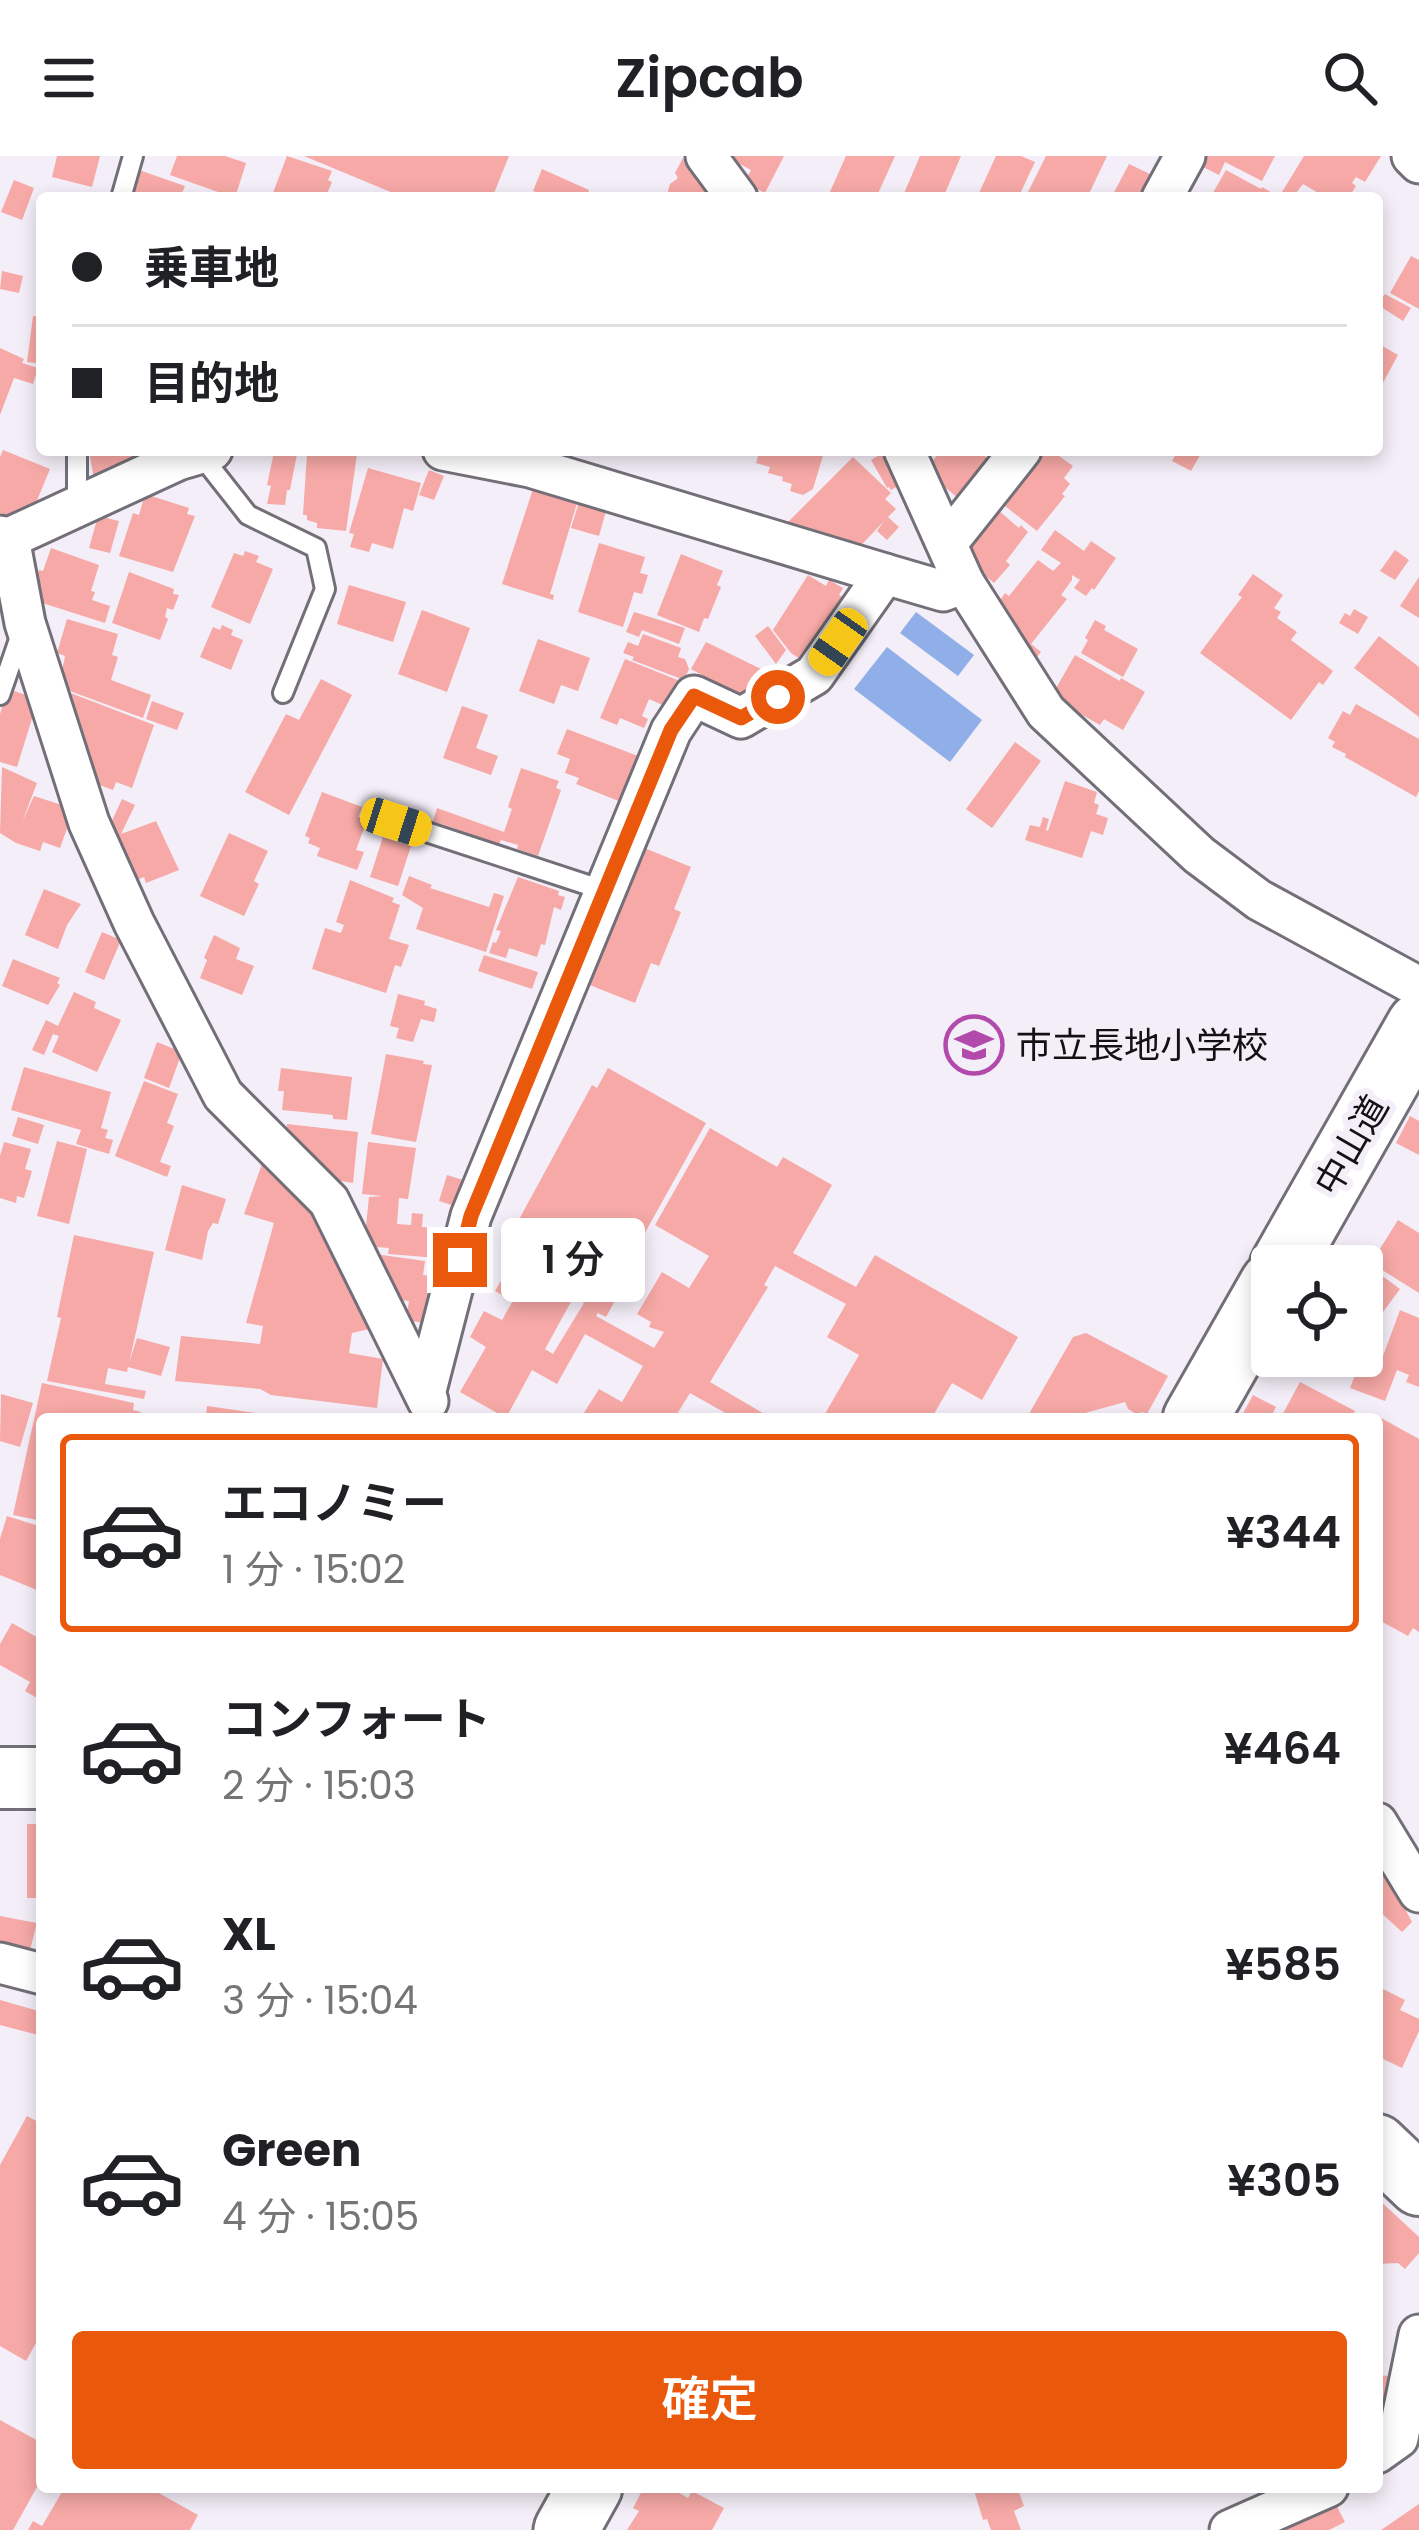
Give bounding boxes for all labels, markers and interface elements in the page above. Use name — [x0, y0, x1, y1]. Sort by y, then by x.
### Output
text: Zipcab — [615, 40, 804, 116]
icon: menu — [36, 45, 102, 111]
icon: search — [1317, 45, 1383, 111]
text: 乗車地 — [144, 237, 279, 300]
text: 目的地 — [144, 352, 279, 415]
car — [803, 602, 873, 682]
route start — [751, 670, 805, 724]
car — [356, 794, 436, 850]
school or university icon: 市立長地小学校 — [943, 1014, 1005, 1076]
place label: 市立長地小学校 — [1016, 1020, 1268, 1071]
street label: 中山道 — [1302, 1086, 1401, 1205]
callout: 1 分 — [502, 1218, 646, 1302]
text: 1 分 — [542, 1232, 604, 1287]
route end — [433, 1233, 487, 1287]
map controls — [1251, 1245, 1383, 1377]
button: locate — [1251, 1245, 1383, 1377]
text: エコノミー — [222, 1472, 447, 1535]
icon: car — [78, 1479, 186, 1587]
text: ¥344 — [1226, 1501, 1341, 1564]
text: 1 分 · 15:02 — [222, 1542, 405, 1597]
text: コンフォート — [222, 1688, 491, 1751]
icon: car — [78, 1695, 186, 1803]
text: ¥464 — [1224, 1717, 1341, 1780]
text: 2 分 · 15:03 — [222, 1758, 416, 1813]
text: XL — [222, 1903, 276, 1966]
icon: car — [78, 1911, 186, 2019]
text: ¥585 — [1225, 1933, 1341, 1996]
text: 3 分 · 15:04 — [222, 1973, 418, 2028]
text: Green — [222, 2119, 361, 2182]
icon: car — [78, 2127, 186, 2235]
text: ¥305 — [1227, 2149, 1341, 2212]
text: 4 分 · 15:05 — [222, 2189, 419, 2244]
button: 確定 — [72, 2331, 1347, 2469]

